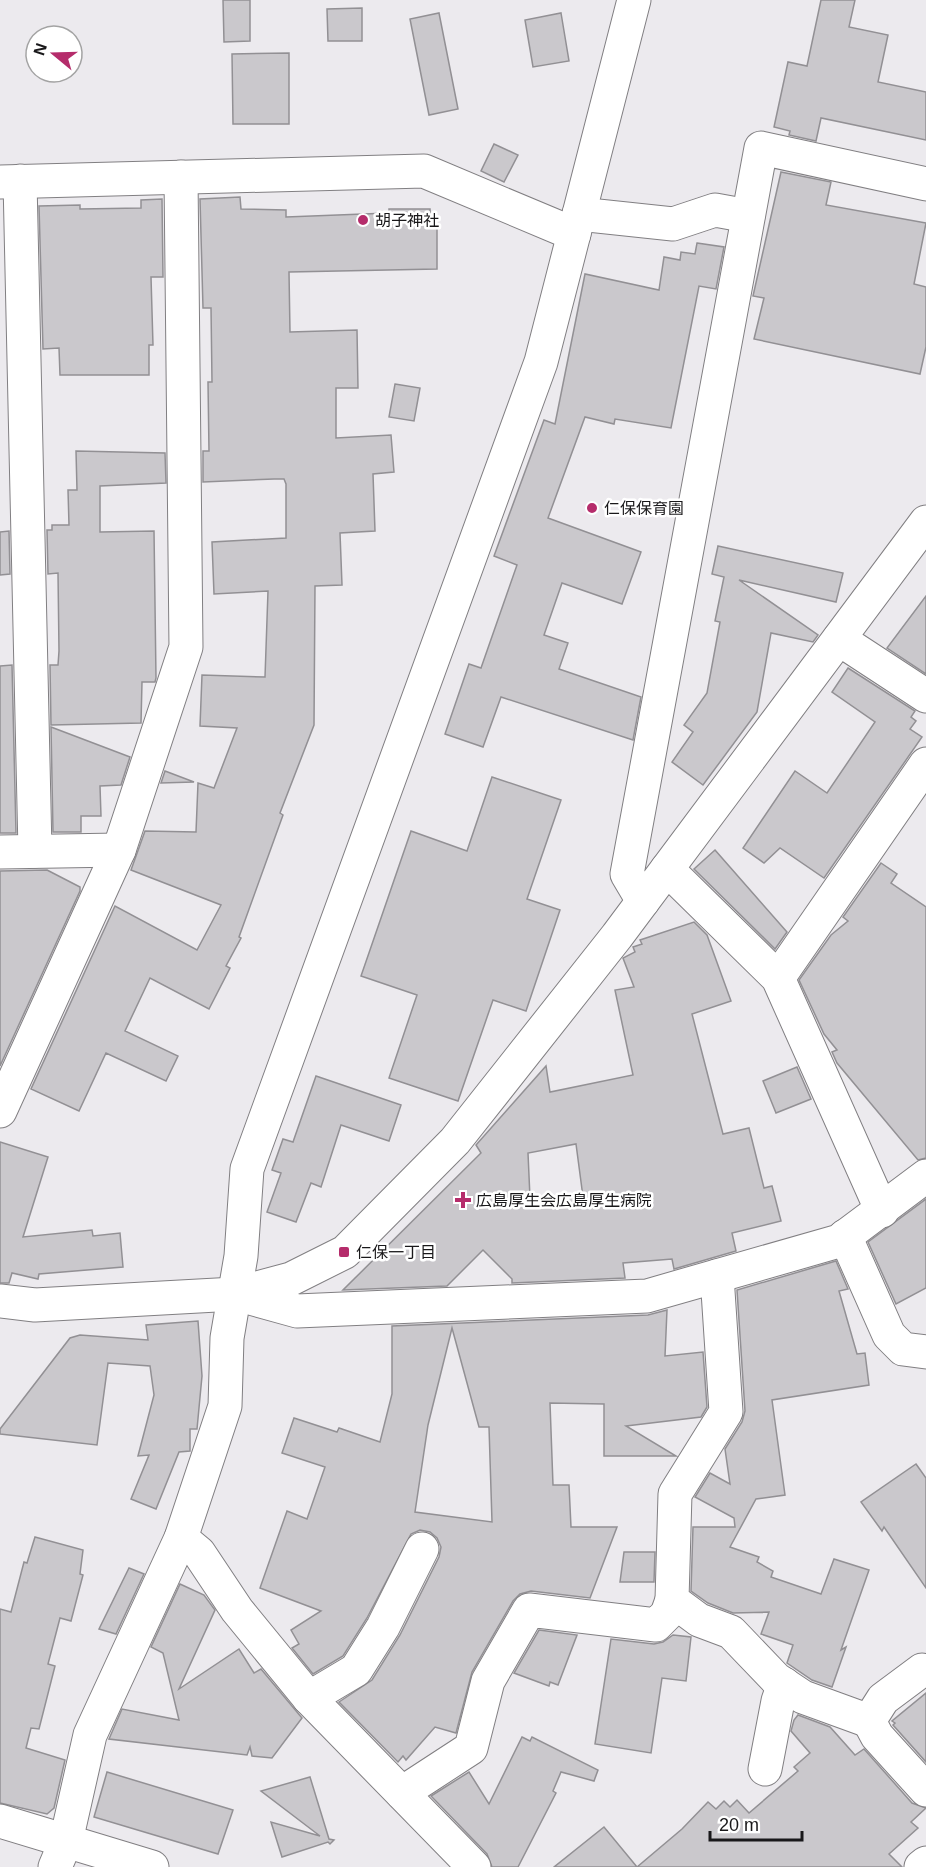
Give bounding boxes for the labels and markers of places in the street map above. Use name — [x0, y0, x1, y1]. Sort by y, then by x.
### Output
place label: 胡子神社 — [375, 212, 439, 229]
marker: 胡子神社 — [356, 213, 370, 227]
place label: 仁保保育園 — [604, 500, 684, 517]
marker: 仁保保育園 — [585, 501, 599, 515]
marker: 広島厚生会広島厚生病院 — [454, 1191, 472, 1209]
place label: 広島厚生会広島厚生病院 — [476, 1192, 652, 1209]
place label: 仁保一丁目 — [356, 1244, 436, 1261]
marker: 仁保一丁目 — [337, 1245, 351, 1259]

